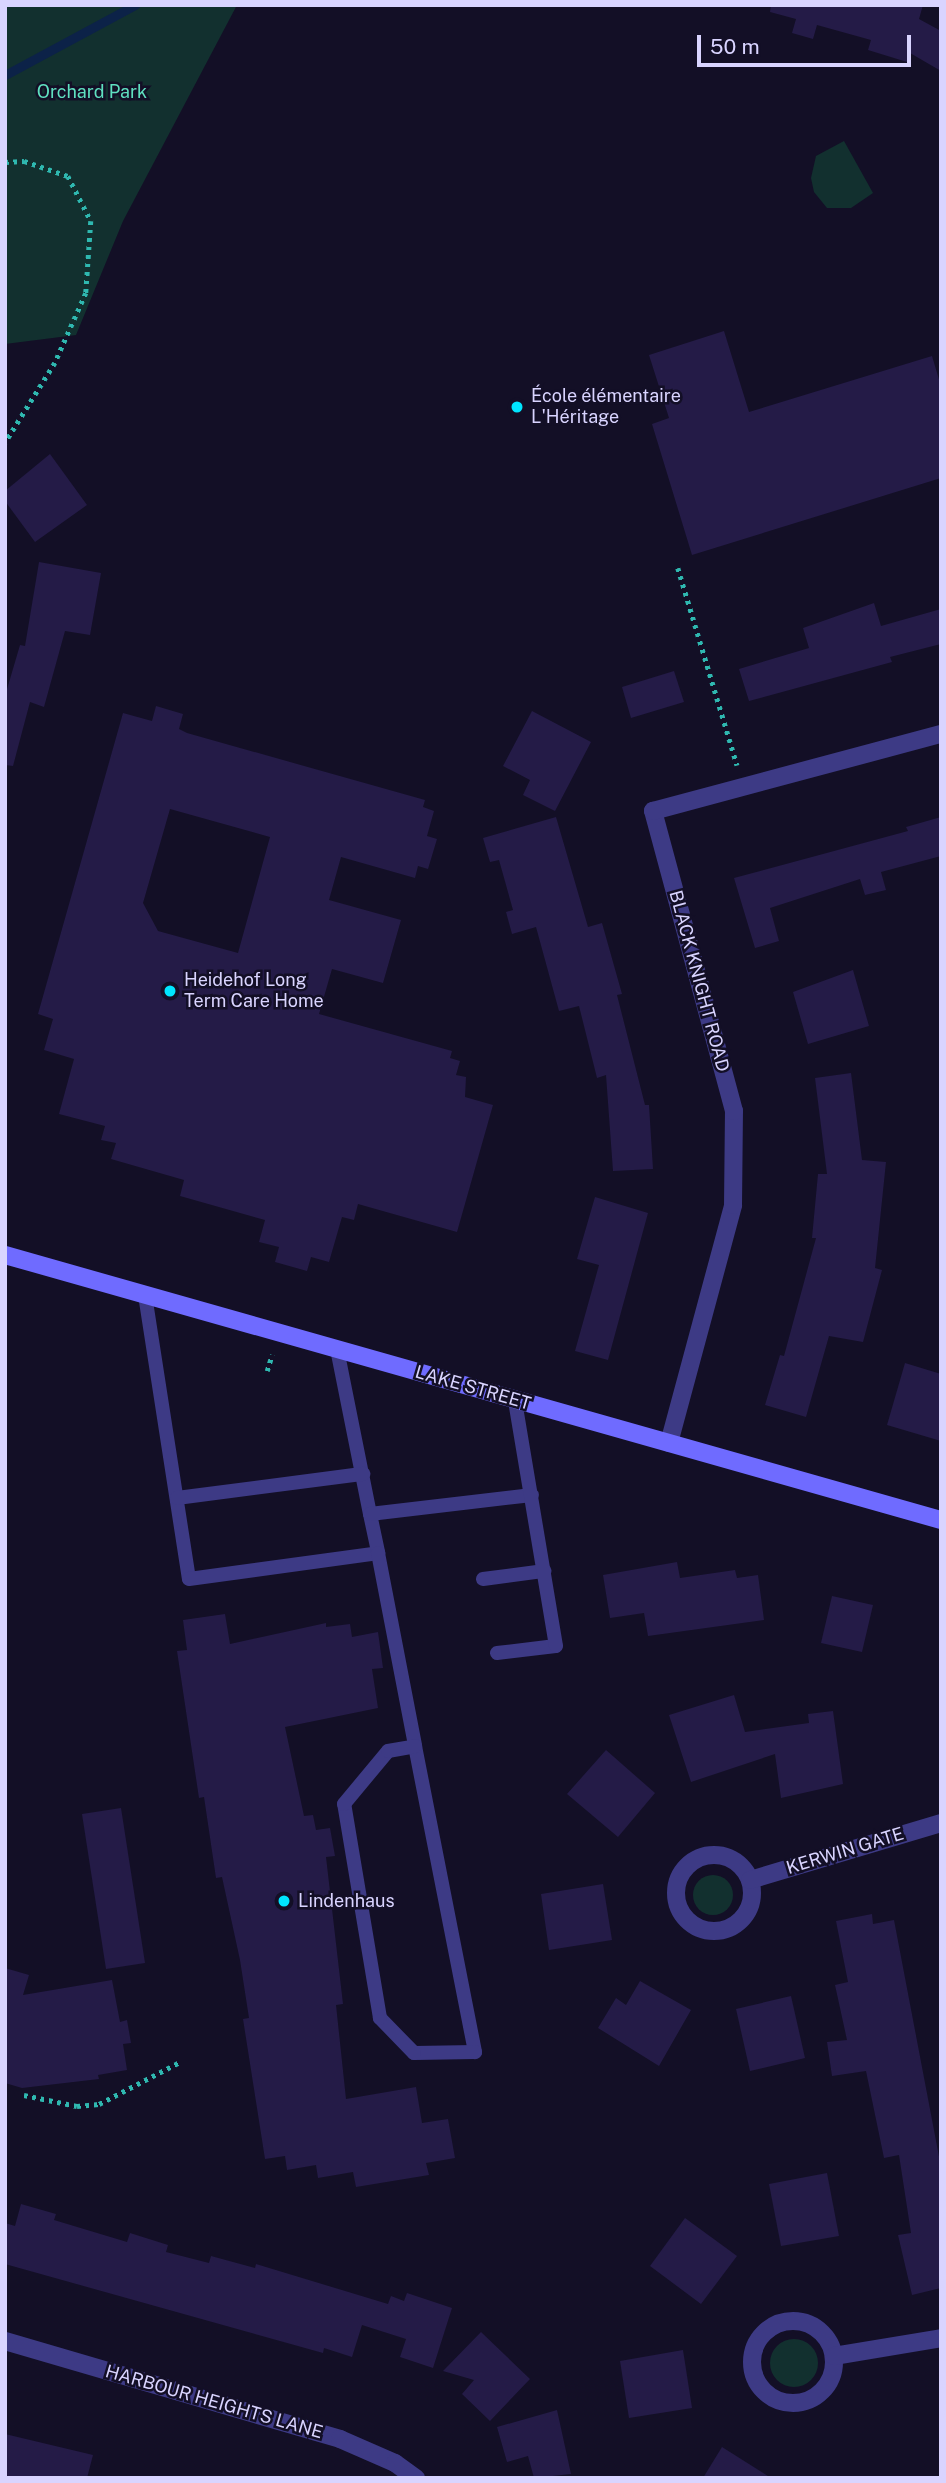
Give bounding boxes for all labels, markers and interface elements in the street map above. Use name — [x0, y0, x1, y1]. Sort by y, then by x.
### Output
scale bar — [701, 21, 914, 65]
text: 50 m — [710, 34, 760, 59]
park label: Orchard Park — [37, 81, 147, 103]
place label: École élémentaire L'Héritage — [531, 386, 681, 428]
marker: École élémentaire L'Héritage — [509, 399, 525, 415]
street label: BLACK KNIGHT ROAD — [664, 888, 734, 1074]
place label: Heidehof Long Term Care Home — [184, 970, 324, 1012]
marker: Heidehof Long Term Care Home — [162, 983, 178, 999]
street label: LAKE STREET — [413, 1361, 533, 1415]
street label: KERWIN GATE — [784, 1823, 906, 1879]
place label: Lindenhaus — [298, 1890, 395, 1912]
marker: Lindenhaus — [276, 1893, 292, 1909]
street label: HARBOUR HEIGHTS LANE — [103, 2361, 325, 2443]

